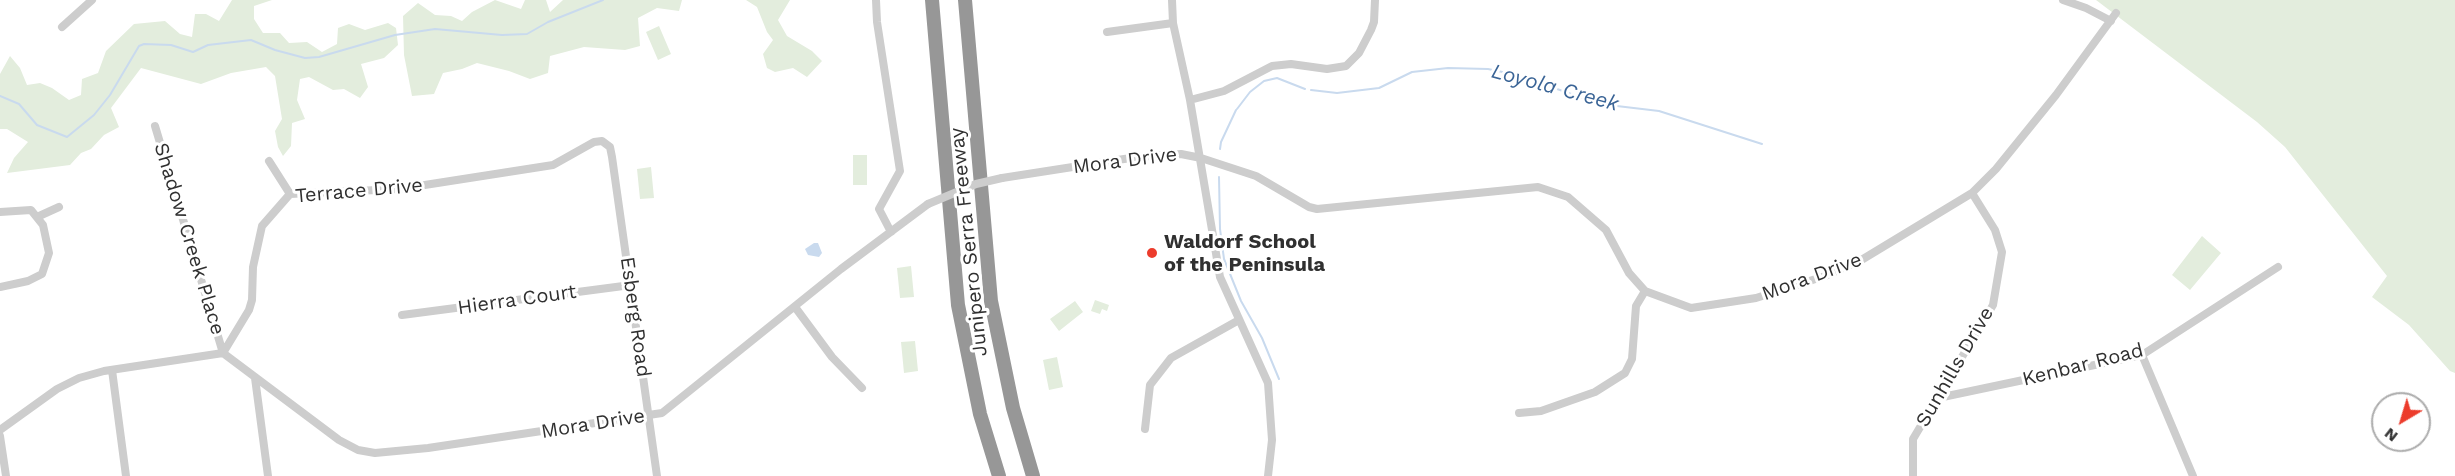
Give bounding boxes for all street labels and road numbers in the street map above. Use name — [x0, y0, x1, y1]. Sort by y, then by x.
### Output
street label: Junipero Serra Freeway — [945, 126, 993, 358]
street label: Shadow Creek Place — [148, 140, 230, 338]
street label: Mora Drive — [1072, 143, 1178, 179]
street label: Terrace Drive — [294, 173, 424, 209]
street label: Mora Drive — [1759, 248, 1865, 306]
street label: Esberg Road — [615, 255, 655, 379]
street label: Hierra Court — [456, 280, 578, 320]
street label: Sunhills Drive — [1911, 303, 1999, 431]
street label: Kenbar Road — [2020, 338, 2146, 392]
street label: Mora Drive — [539, 404, 647, 444]

